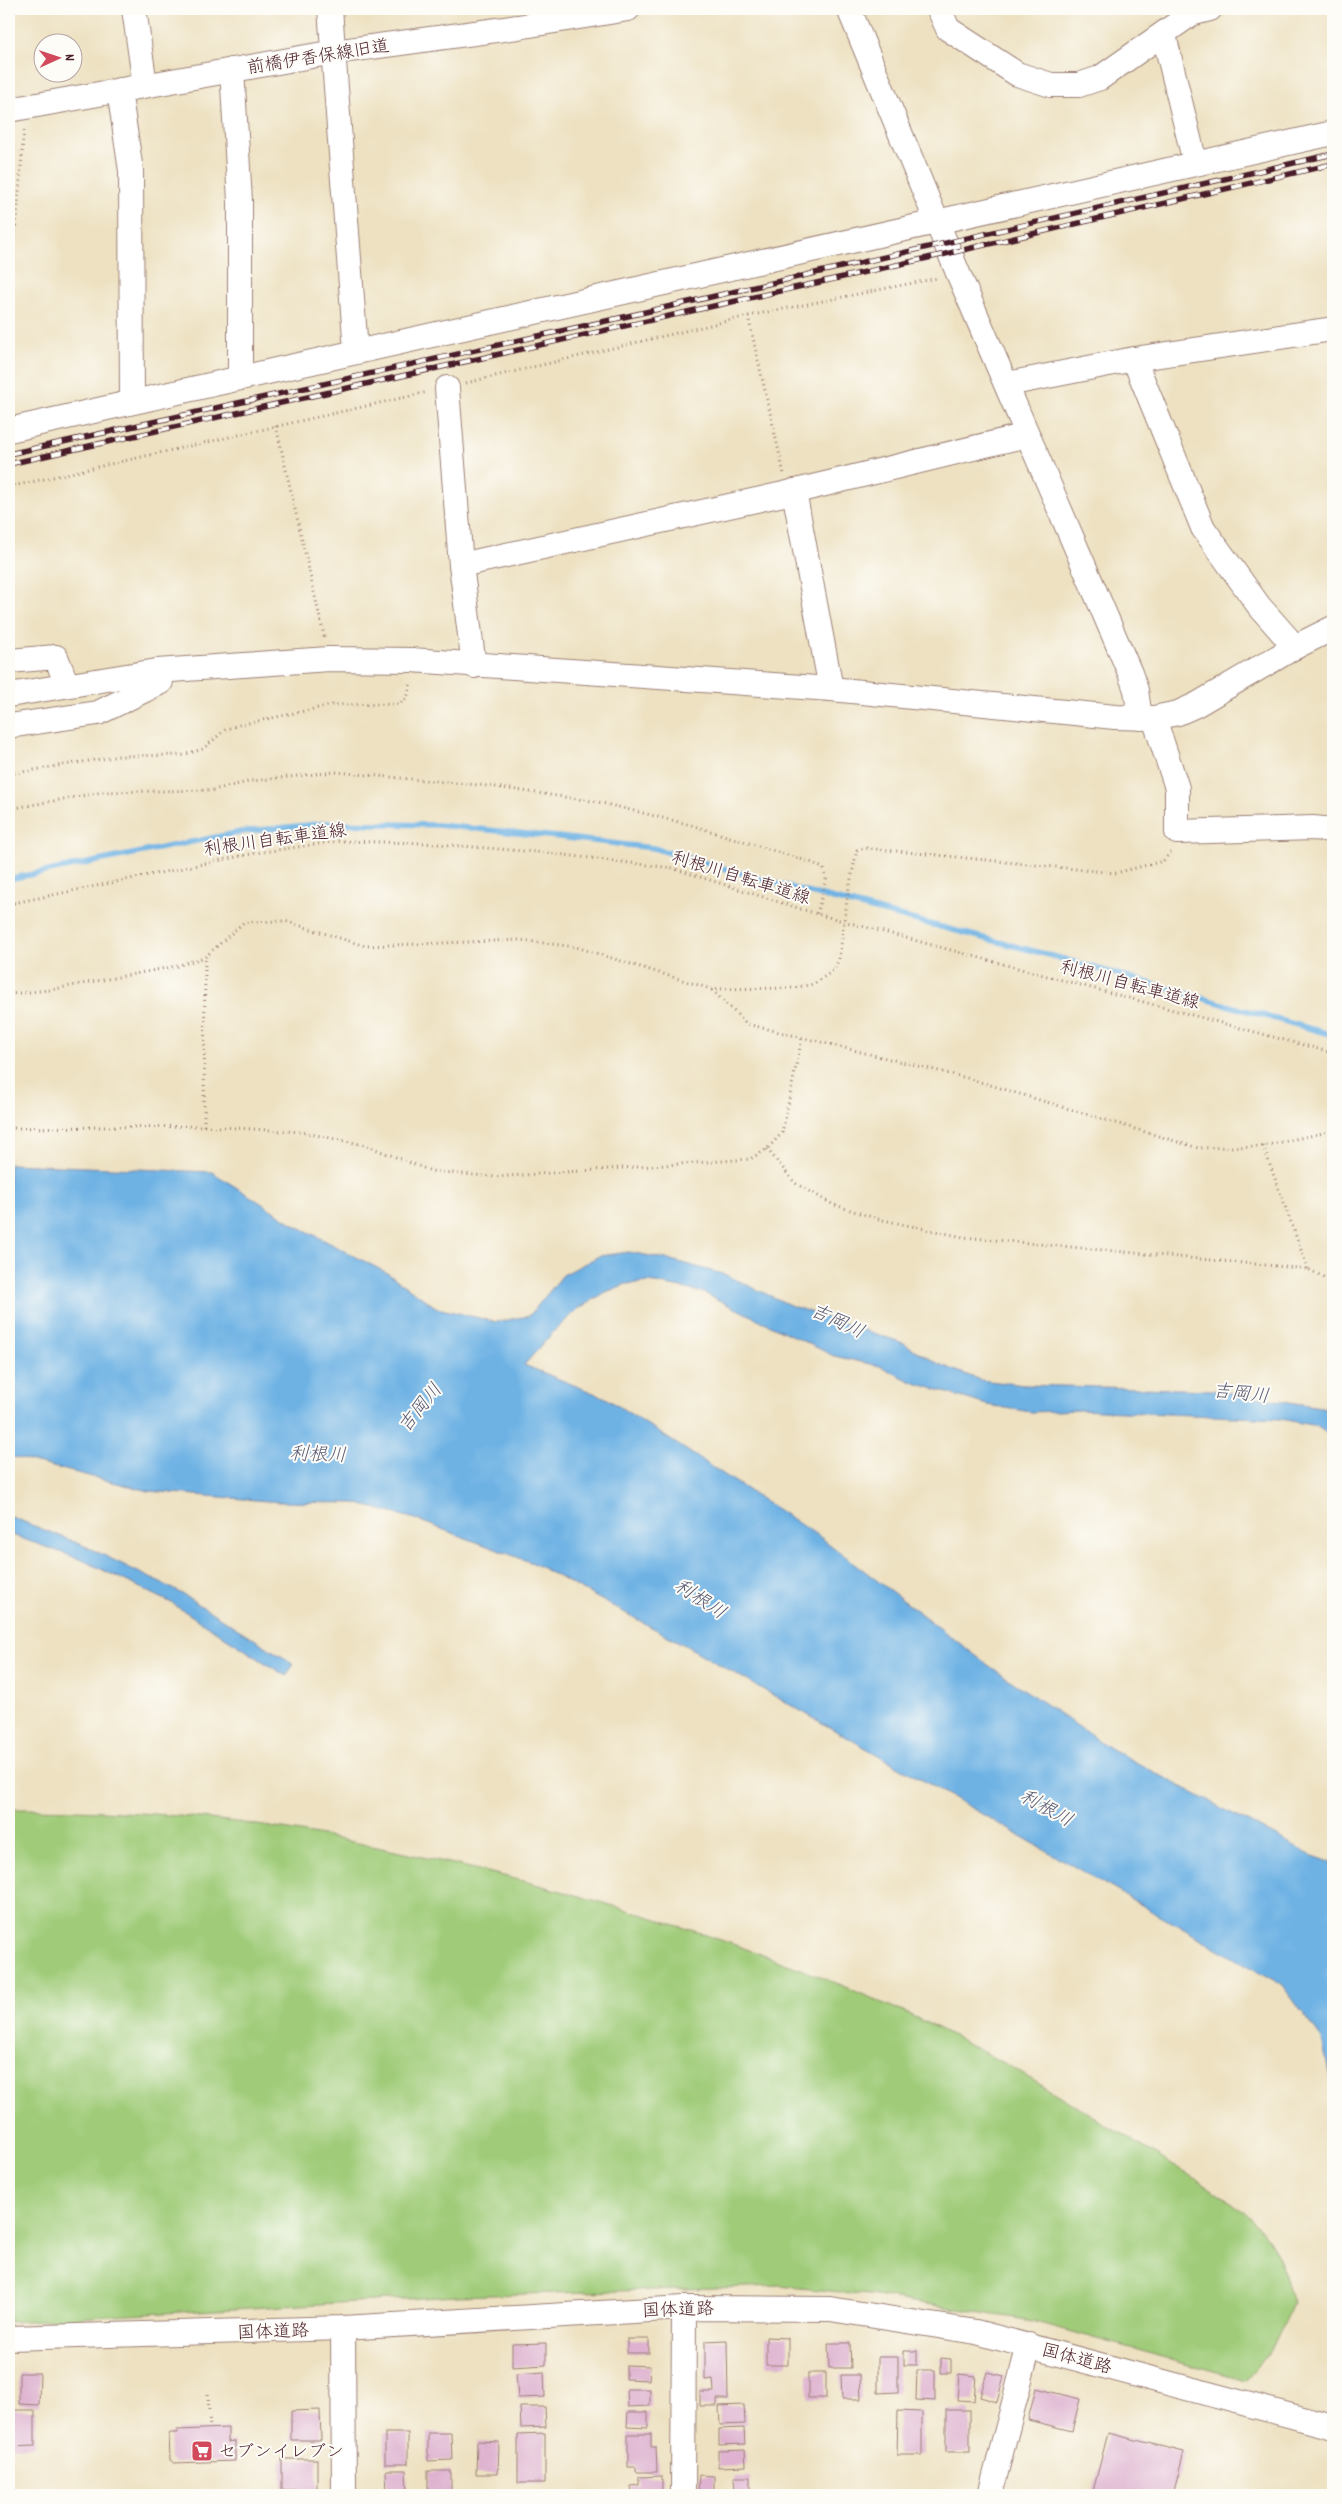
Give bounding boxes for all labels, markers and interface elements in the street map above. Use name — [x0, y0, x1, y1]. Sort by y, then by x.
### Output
north arrow — [32, 32, 82, 82]
street label: 前橋伊香保線旧道 — [245, 35, 391, 82]
text: N — [59, 53, 79, 61]
street label: 利根川自転車道線 — [202, 819, 348, 864]
street label: 利根川自転車道線 — [668, 846, 813, 912]
street label: 利根川自転車道線 — [1057, 956, 1202, 1017]
water label: 吉岡川 — [805, 1299, 868, 1347]
water label: 吉岡川 — [393, 1379, 450, 1440]
water label: 吉岡川 — [1211, 1379, 1270, 1412]
water label: 利根川 — [289, 1442, 347, 1471]
water label: 利根川 — [668, 1574, 730, 1628]
water label: 利根川 — [1014, 1784, 1077, 1836]
street label: 国体道路 — [642, 2298, 715, 2325]
street label: 国体道路 — [237, 2320, 310, 2347]
street label: 国体道路 — [1038, 2339, 1114, 2382]
supermarket icon: セブンイレブン — [190, 2439, 214, 2463]
place label: セブンイレブン — [218, 2441, 344, 2466]

